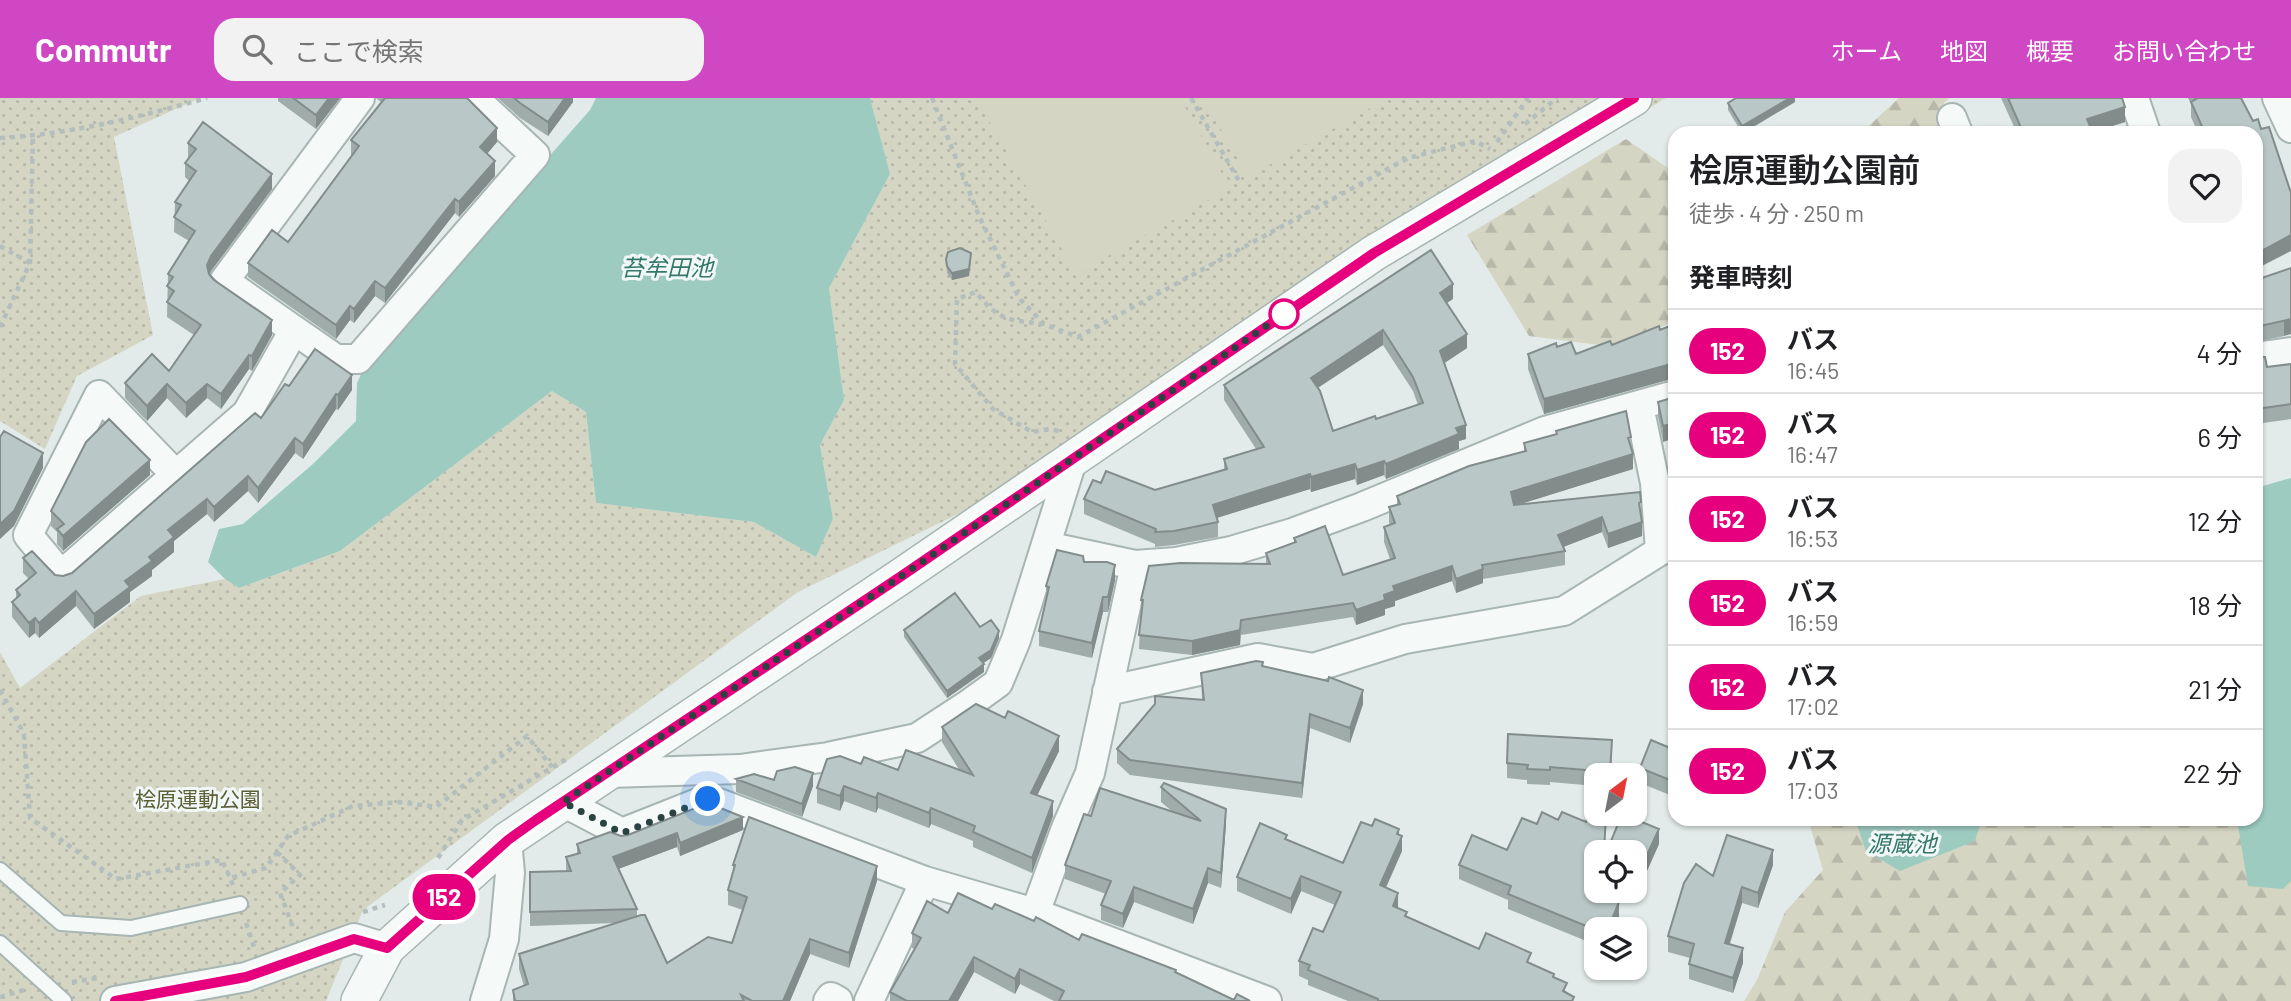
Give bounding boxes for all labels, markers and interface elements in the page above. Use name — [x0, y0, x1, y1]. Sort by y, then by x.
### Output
search box — [214, 18, 704, 81]
text: Commutr — [35, 29, 172, 69]
icon: search — [238, 30, 276, 68]
text: ここで検索 — [294, 35, 424, 66]
text: ホーム — [1831, 36, 1902, 65]
text: 地図 — [1940, 36, 1988, 65]
text: 概要 — [2026, 36, 2074, 65]
text: お問い合わせ — [2112, 36, 2256, 65]
text: 桧原運動公園前 — [1689, 149, 1920, 189]
button: heart — [2168, 149, 2242, 223]
text: 徒歩 · 4 分 · 250 m — [1689, 199, 1864, 227]
water label: 苔牟田池 — [621, 253, 715, 281]
text: 発車時刻 — [1689, 261, 1793, 292]
unlabelled marker — [1269, 299, 1299, 329]
text: バス — [1787, 323, 1839, 354]
text: 152 — [1710, 336, 1745, 365]
text: 4 分 — [2196, 337, 2242, 368]
text: 16:45 — [1787, 356, 1839, 384]
text: バス — [1787, 407, 1839, 438]
text: 152 — [1710, 420, 1745, 449]
text: 6 分 — [2197, 421, 2242, 452]
text: 16:47 — [1787, 440, 1838, 468]
text: バス — [1787, 491, 1839, 522]
text: 152 — [1710, 504, 1745, 533]
text: 12 分 — [2188, 505, 2242, 536]
text: 16:53 — [1787, 524, 1838, 552]
text: バス — [1787, 575, 1839, 606]
text: 152 — [1710, 588, 1745, 617]
text: 18 分 — [2188, 589, 2242, 620]
text: 16:59 — [1787, 608, 1839, 636]
text: バス — [1787, 659, 1839, 690]
text: 152 — [1710, 672, 1745, 701]
text: 21 分 — [2188, 673, 2242, 704]
text: 17:02 — [1787, 692, 1839, 720]
text: バス — [1787, 743, 1839, 774]
text: 152 — [1710, 756, 1745, 785]
text: 22 分 — [2183, 757, 2242, 788]
north arrow — [1584, 763, 1647, 826]
map controls — [1584, 763, 1647, 980]
text: 17:03 — [1787, 776, 1839, 804]
your location — [690, 781, 725, 816]
park label: 桧原運動公園 — [135, 786, 261, 811]
water label: 源蔵池 — [1868, 829, 1939, 857]
button: locate — [1584, 840, 1647, 903]
line badge: 152 — [404, 874, 484, 920]
text: 152 — [427, 882, 461, 911]
button: layers — [1584, 917, 1647, 980]

